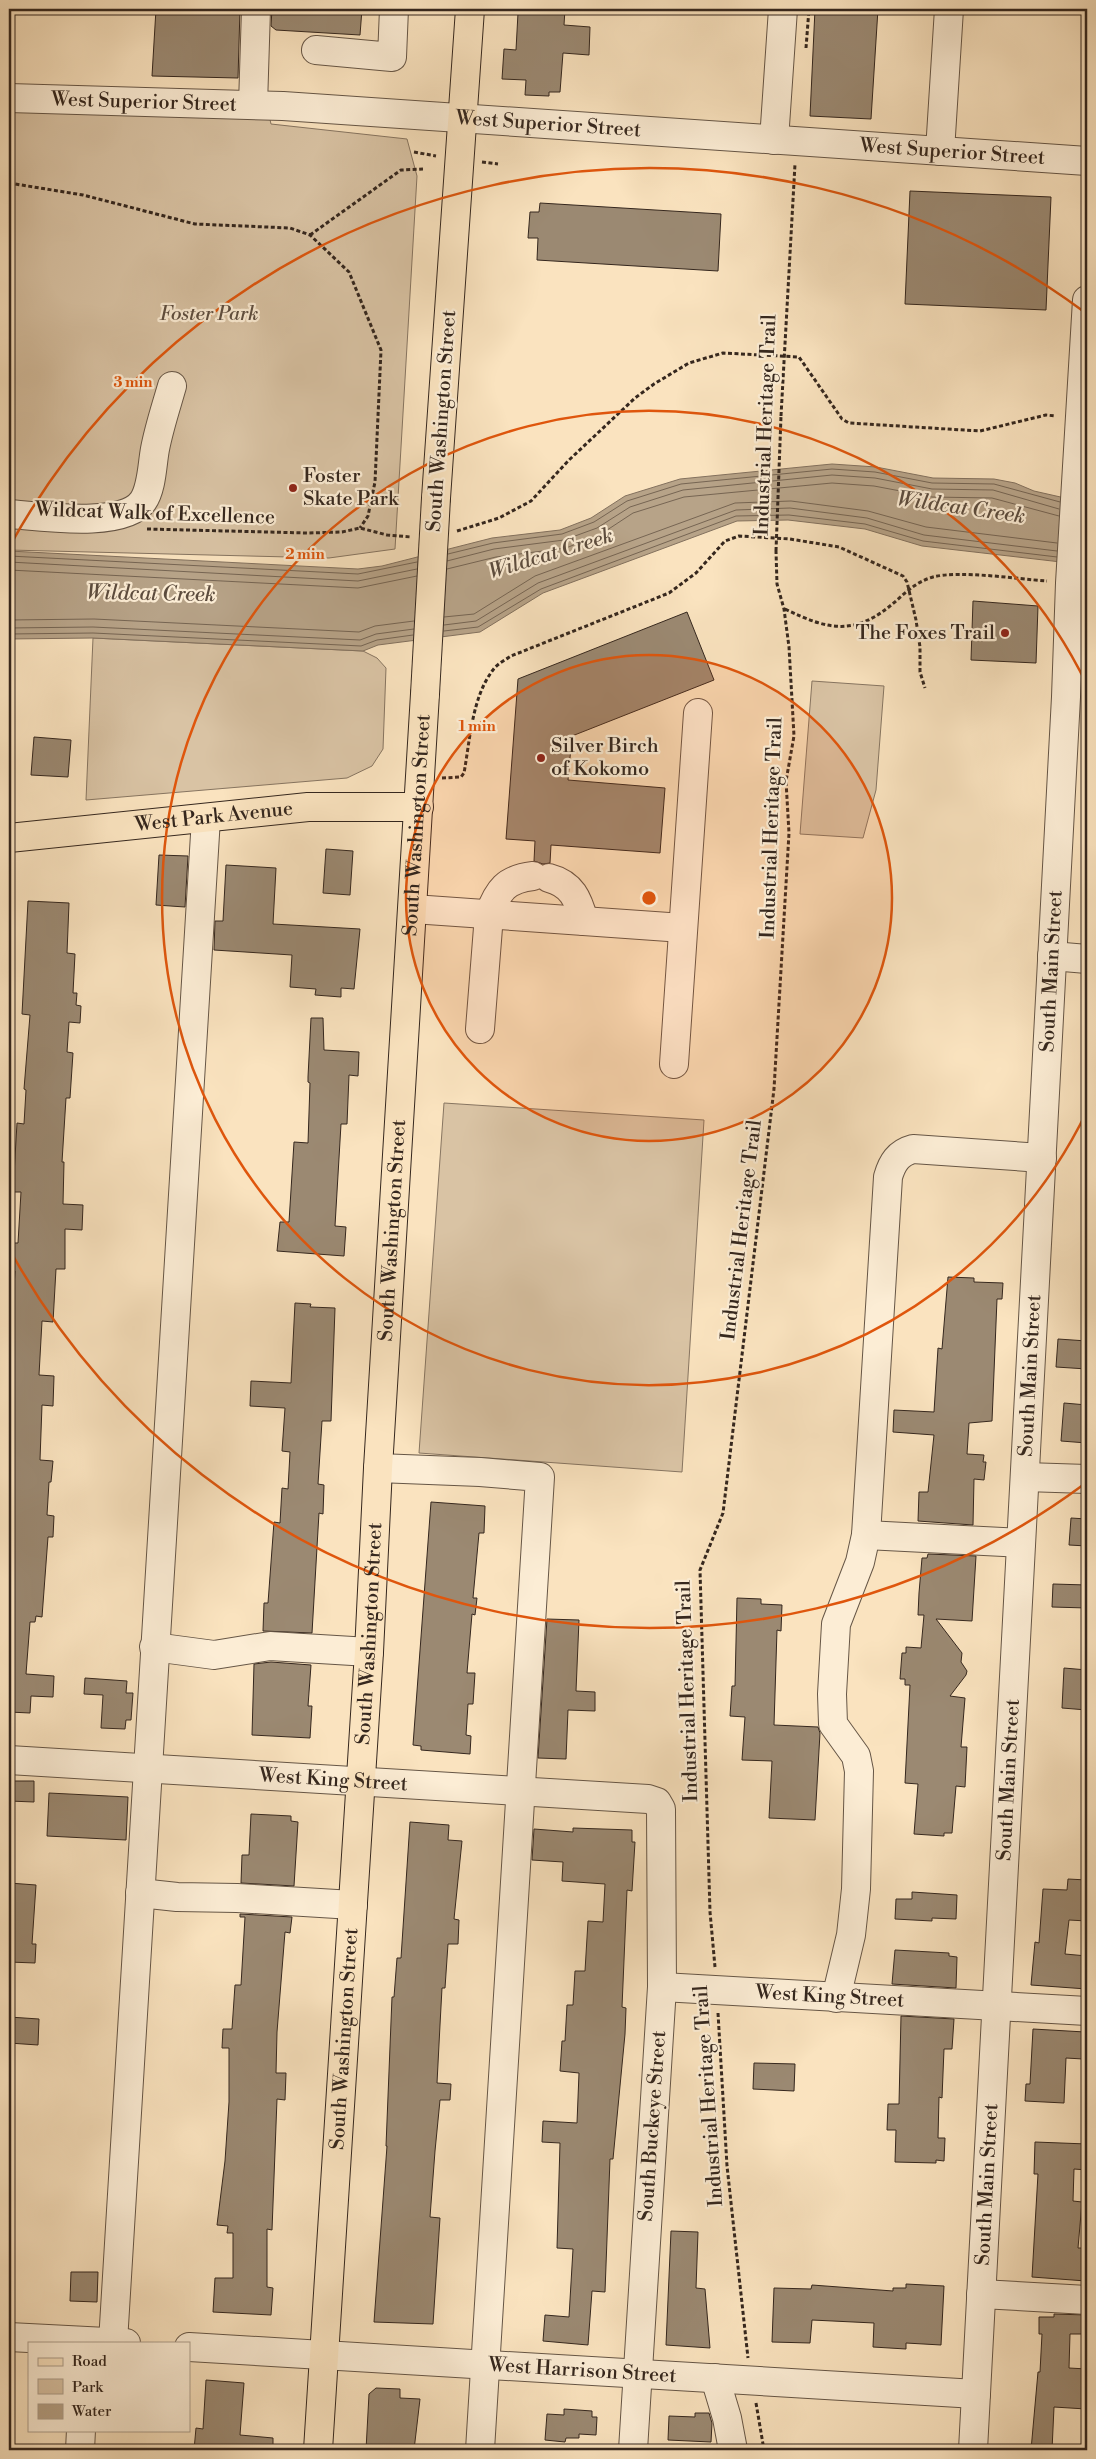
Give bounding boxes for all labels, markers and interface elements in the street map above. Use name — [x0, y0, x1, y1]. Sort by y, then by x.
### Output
street label: West Superior Street — [50, 87, 237, 117]
street label: West Superior Street — [454, 105, 642, 143]
street label: West Superior Street — [858, 133, 1046, 171]
park label: Foster Park — [160, 302, 258, 327]
street label: South Washington Street — [422, 309, 462, 533]
street label: Industrial Heritage Trail — [750, 314, 782, 536]
text: 3 min — [113, 373, 153, 392]
place label: Foster Skate Park — [303, 464, 400, 512]
marker: Foster Skate Park — [287, 482, 299, 494]
water label: Wildcat Creek — [895, 486, 1027, 530]
street label: Wildcat Walk of Excellence — [34, 497, 275, 531]
water label: Wildcat Creek — [485, 523, 617, 585]
text: 2 min — [285, 545, 325, 564]
water label: Wildcat Creek — [86, 580, 216, 608]
place label: The Foxes Trail — [855, 621, 995, 646]
marker: The Foxes Trail — [999, 627, 1011, 639]
street label: South Washington Street — [398, 713, 436, 937]
text: 1 min — [458, 717, 496, 736]
street label: Industrial Heritage Trail — [756, 717, 788, 939]
place label: Silver Birch of Kokomo — [551, 734, 659, 782]
marker: Silver Birch of Kokomo — [535, 752, 547, 764]
street label: West Park Avenue — [133, 796, 294, 837]
centre of rings — [640, 889, 658, 907]
street label: South Main Street — [1035, 889, 1068, 1053]
street label: South Washington Street — [373, 1118, 412, 1342]
street label: Industrial Heritage Trail — [716, 1118, 768, 1342]
street label: South Main Street — [1013, 1294, 1047, 1457]
street label: South Washington Street — [351, 1522, 388, 1746]
street label: Industrial Heritage Trail — [672, 1580, 704, 1802]
street label: South Main Street — [992, 1698, 1025, 1862]
street label: West King Street — [257, 1763, 409, 1797]
street label: South Washington Street — [325, 1927, 364, 2151]
street label: West King Street — [754, 1980, 905, 2013]
street label: Industrial Heritage Trail — [689, 1984, 729, 2208]
street label: South Buckeye Street — [634, 2030, 672, 2222]
street label: South Main Street — [970, 2103, 1004, 2266]
legend — [28, 2342, 190, 2432]
text: Road — [72, 2352, 107, 2371]
street label: West Harrison Street — [487, 2352, 677, 2389]
text: Park — [72, 2378, 104, 2397]
text: Water — [71, 2402, 112, 2421]

